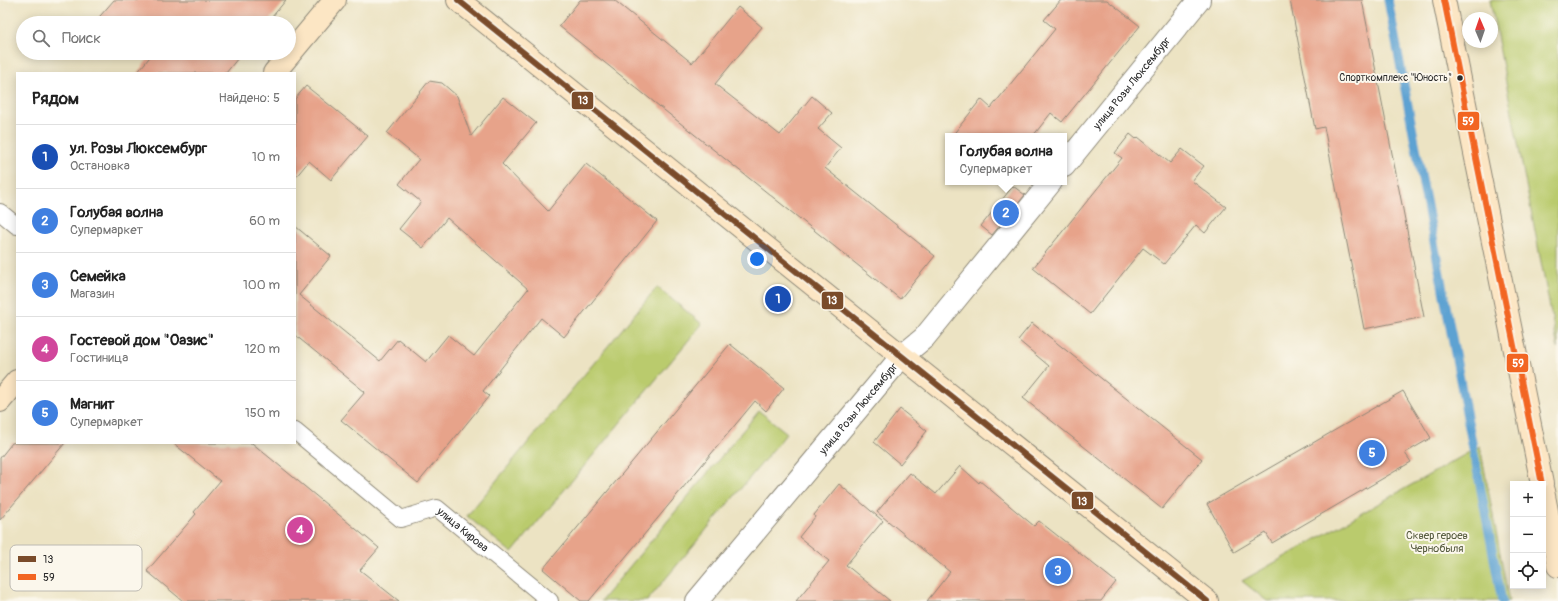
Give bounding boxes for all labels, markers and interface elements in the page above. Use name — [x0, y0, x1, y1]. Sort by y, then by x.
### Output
north arrow — [1462, 12, 1498, 48]
search box — [16, 16, 296, 60]
icon: search — [30, 27, 52, 49]
text: Поиск — [62, 29, 101, 48]
street label: улица Розы Люксембург — [1090, 34, 1173, 133]
place label: Спорткомплекс "Юность" — [1339, 72, 1452, 84]
marker: Спорткомплекс "Юность" — [1455, 73, 1465, 83]
text: Рядом — [32, 88, 79, 109]
text: Найдено: 5 — [218, 90, 280, 106]
line badge: 13 — [571, 91, 594, 110]
text: 13 — [578, 94, 588, 107]
line badge: 59 — [1457, 111, 1480, 131]
text: 59 — [1462, 115, 1474, 128]
popup — [945, 133, 1067, 185]
text: ул. Розы Люксембург — [70, 139, 207, 158]
text: Голубая волна — [959, 142, 1053, 161]
text: 1 — [42, 149, 48, 165]
text: 10 m — [252, 149, 280, 165]
text: Остановка — [70, 158, 130, 174]
text: Супермаркет — [959, 161, 1033, 177]
pin: 2 — [993, 198, 1019, 228]
text: Голубая волна — [70, 203, 163, 222]
text: 2 — [41, 213, 49, 229]
text: 60 m — [249, 213, 280, 229]
text: Супермаркет — [70, 222, 143, 238]
your location — [747, 249, 767, 269]
text: Семейка — [70, 267, 126, 286]
text: 3 — [41, 277, 49, 293]
text: 100 m — [243, 277, 280, 293]
pin: 1 — [765, 284, 791, 314]
text: Магазин — [70, 286, 114, 302]
line badge: 13 — [821, 291, 844, 310]
text: 13 — [827, 294, 837, 307]
text: Гостевой дом "Оазис" — [70, 331, 214, 350]
text: 4 — [41, 341, 49, 357]
text: 120 m — [244, 341, 280, 357]
text: Гостиница — [70, 350, 128, 366]
line badge: 59 — [1506, 353, 1529, 373]
text: 59 — [1512, 357, 1524, 370]
street label: улица Розы Люксембург — [815, 360, 900, 458]
text: Магнит — [70, 395, 115, 414]
text: 5 — [41, 405, 49, 421]
text: 150 m — [245, 405, 280, 421]
text: Супермаркет — [70, 414, 143, 430]
pin: 5 — [1359, 438, 1385, 468]
map controls — [1510, 481, 1546, 589]
button: + — [1510, 481, 1546, 517]
line badge: 13 — [1071, 491, 1094, 510]
text: 13 — [1077, 495, 1087, 508]
street label: улица Кирова — [434, 504, 491, 554]
pin: 4 — [287, 515, 313, 545]
button: − — [1510, 517, 1546, 553]
park label: Сквер героев Чернобыля — [1406, 529, 1468, 555]
legend — [10, 545, 142, 591]
text: 13 — [43, 553, 53, 566]
button: locate — [1510, 553, 1546, 589]
pin: 3 — [1045, 556, 1071, 586]
text: 59 — [43, 571, 55, 584]

